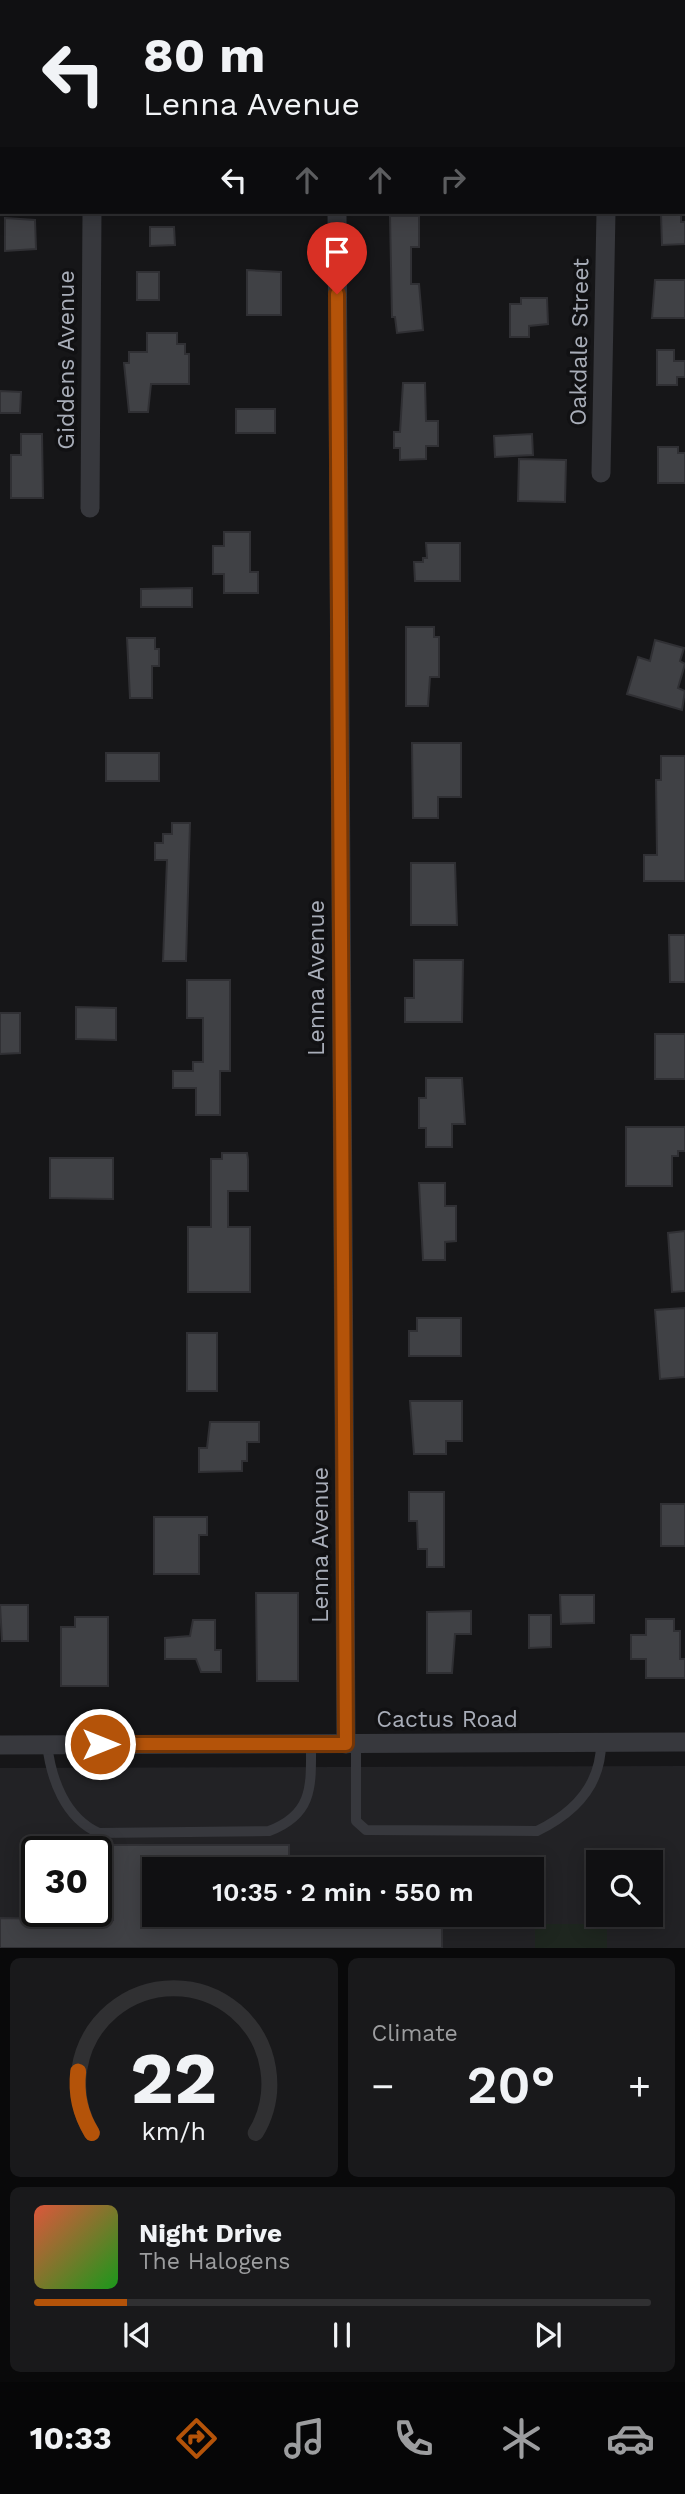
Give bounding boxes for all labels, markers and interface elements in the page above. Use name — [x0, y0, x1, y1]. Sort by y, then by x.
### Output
text: 80 m — [143, 26, 265, 84]
icon: left — [28, 28, 119, 119]
text: Lenna Avenue — [143, 85, 360, 123]
icon: left — [215, 161, 253, 199]
icon: ahead — [288, 161, 326, 199]
icon: ahead — [361, 161, 399, 199]
icon: right — [434, 161, 472, 199]
pin — [307, 222, 367, 294]
icon: arrive — [318, 233, 356, 271]
street label: Oakdale Street — [565, 258, 594, 426]
street label: Giddens Avenue — [53, 270, 80, 450]
street label: Lenna Avenue — [303, 900, 330, 1056]
street label: Lenna Avenue — [307, 1467, 334, 1623]
street label: Cactus Road — [376, 1706, 518, 1733]
position arrow — [63, 1707, 137, 1781]
speed limit sign: 30 — [21, 1836, 112, 1927]
map controls — [586, 1850, 663, 1927]
button: search — [586, 1850, 663, 1927]
text: 10:35 · 2 min · 550 m — [212, 1877, 474, 1907]
text: Climate — [372, 2020, 458, 2047]
text: 22 — [130, 2036, 217, 2122]
text: 20° — [467, 2055, 556, 2116]
text: − — [372, 2064, 394, 2108]
text: + — [628, 2064, 651, 2108]
text: km/h — [142, 2117, 206, 2146]
text: Night Drive — [139, 2218, 282, 2248]
text: The Halogens — [139, 2248, 290, 2275]
icon: previous — [118, 2316, 156, 2354]
icon: pause — [323, 2316, 361, 2354]
icon: next — [529, 2316, 567, 2354]
icon: directions — [172, 2414, 221, 2463]
icon: music — [280, 2414, 329, 2463]
icon: phone — [389, 2414, 438, 2463]
icon: climate — [497, 2414, 546, 2463]
icon: car — [606, 2414, 655, 2463]
text: 10:33 — [30, 2419, 112, 2457]

